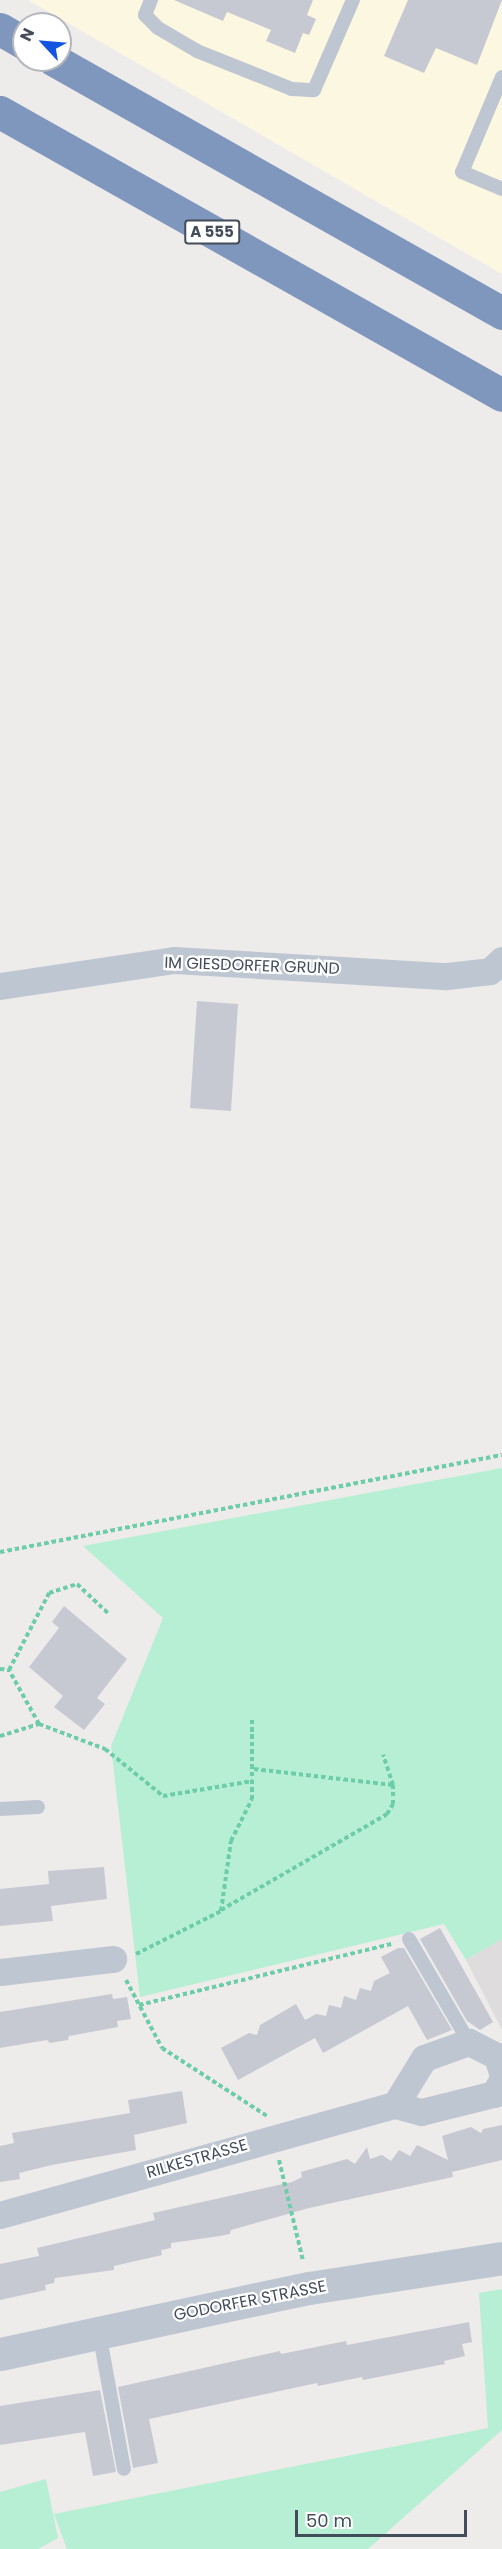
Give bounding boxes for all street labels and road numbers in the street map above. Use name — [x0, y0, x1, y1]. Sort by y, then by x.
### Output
road number: A 555 — [184, 220, 240, 244]
street label: IM GIESDORFER GRUND — [164, 953, 340, 979]
street label: RILKESTRASSE — [144, 2135, 250, 2183]
street label: GODORFER STRASSE — [172, 2277, 328, 2325]

